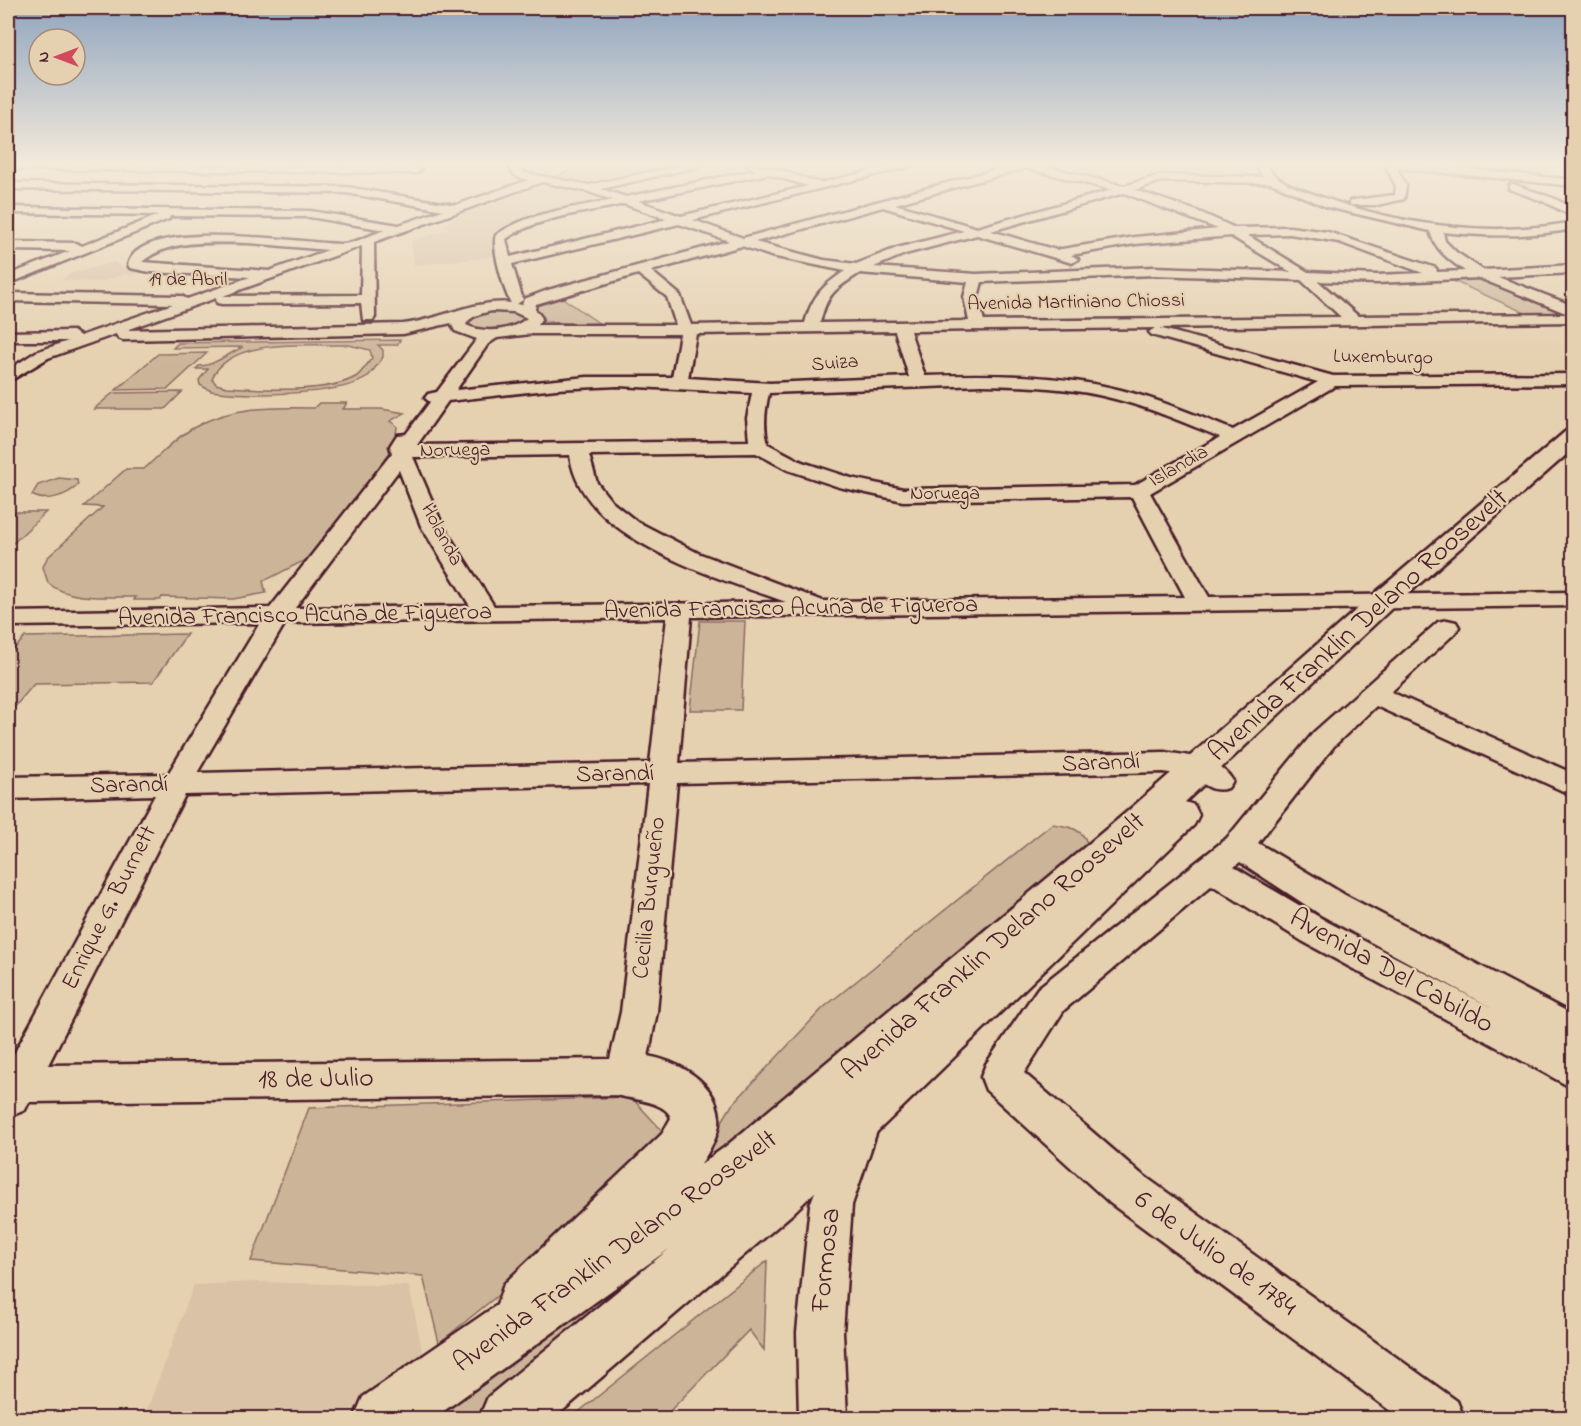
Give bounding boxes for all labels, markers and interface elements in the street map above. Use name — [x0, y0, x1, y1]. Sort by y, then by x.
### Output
north arrow — [27, 27, 87, 87]
text: N — [32, 51, 56, 62]
street label: 19 de Abril — [149, 266, 227, 295]
street label: Avenida Martiniano Chiossi — [967, 287, 1185, 319]
street label: Luxemburgo — [1333, 343, 1433, 374]
street label: Suiza — [811, 348, 859, 380]
street label: Noruega — [420, 436, 490, 467]
street label: Islandia — [1144, 438, 1214, 496]
street label: Avenida Franklin Delano Roosevelt — [1199, 479, 1519, 773]
street label: Noruega — [910, 480, 980, 510]
street label: Holanda — [412, 498, 470, 572]
street label: Avenida Francisco Acuña de Figueroa — [604, 588, 978, 630]
street label: Avenida Francisco Acuña de Figueroa — [118, 595, 492, 637]
street label: Sarandí — [1061, 745, 1141, 783]
street label: Sarandí — [575, 757, 655, 793]
street label: Sarandí — [89, 768, 169, 804]
street label: Avenida Franklin Delano Roosevelt — [832, 803, 1156, 1091]
street label: Cecilia Burgueño — [624, 815, 676, 981]
street label: Enrique G. Burnett — [53, 820, 167, 996]
street label: Avenida Del Cabildo — [1281, 899, 1501, 1045]
street label: 18 de Julio — [258, 1058, 374, 1102]
street label: Avenida Franklin Delano Roosevelt — [445, 1120, 787, 1384]
street label: 6 de Julio de 1784 — [1125, 1181, 1306, 1328]
street label: Formosa — [801, 1206, 853, 1315]

